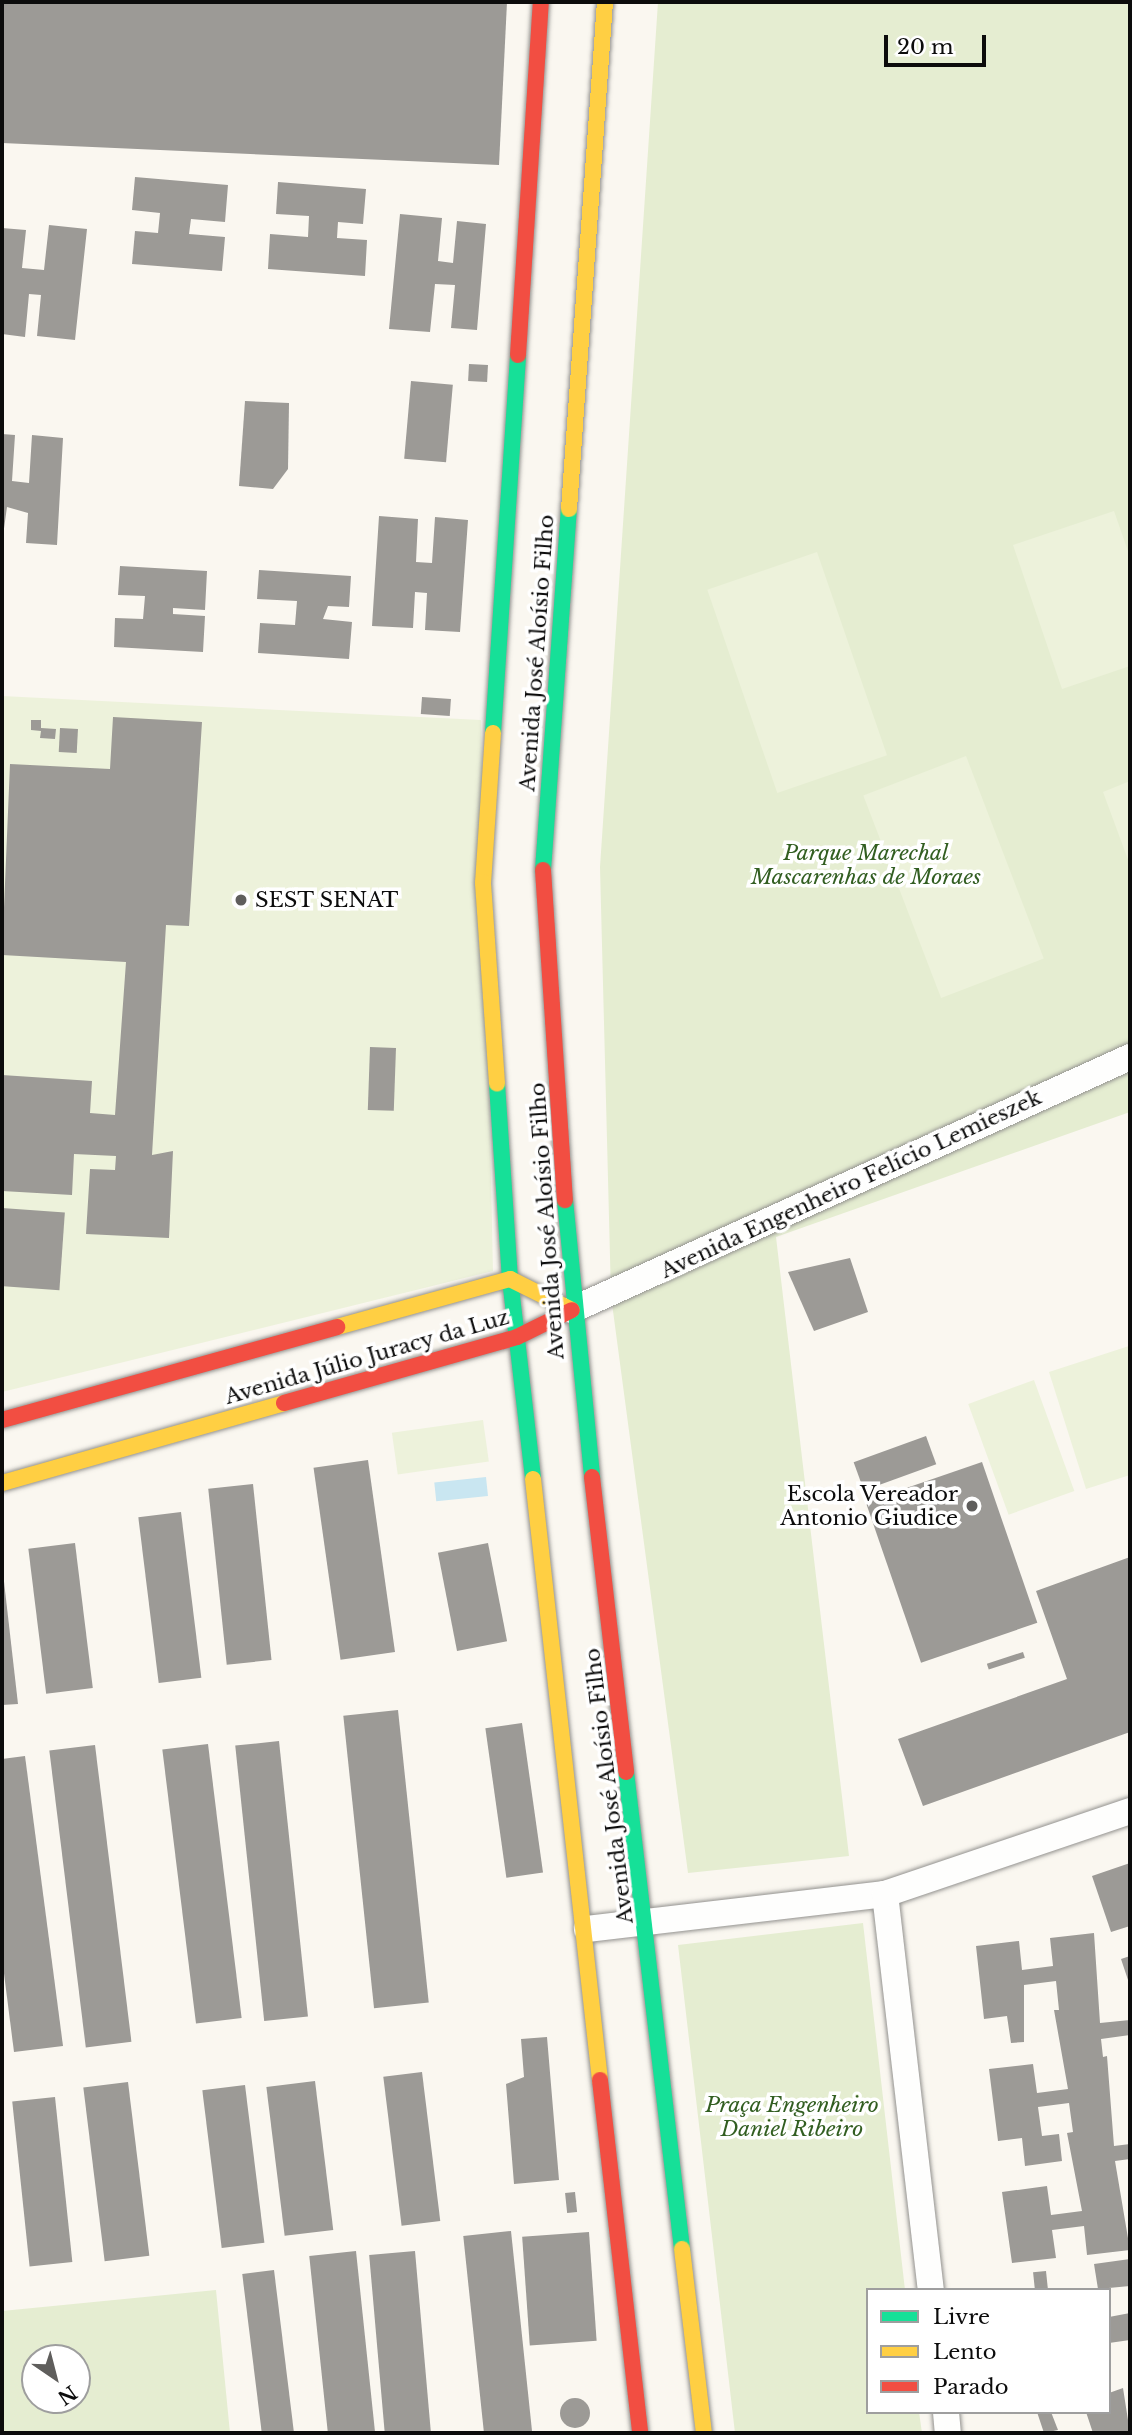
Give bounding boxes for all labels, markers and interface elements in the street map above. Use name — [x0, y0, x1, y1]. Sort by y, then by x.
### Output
scale bar — [887, 21, 988, 65]
text: 20 m — [897, 34, 954, 60]
street label: Avenida José Aloísio Filho — [515, 513, 559, 793]
park label: Parque Marechal Mascarenhas de Moraes — [751, 840, 981, 890]
place label: SEST SENAT — [255, 887, 399, 913]
marker: SEST SENAT — [233, 892, 249, 908]
street label: Avenida José Aloísio Filho — [525, 1081, 569, 1361]
street label: Avenida Engenheiro Felício Lemieszek — [657, 1084, 1045, 1284]
street label: Avenida Júlio Juracy da Luz — [221, 1304, 513, 1410]
place label: Escola Vereador Antonio Giudice — [780, 1481, 958, 1531]
marker: Escola Vereador Antonio Giudice — [964, 1498, 980, 1514]
street label: Avenida José Aloísio Filho — [580, 1646, 638, 1926]
park label: Praça Engenheiro Daniel Ribeiro — [705, 2092, 879, 2142]
legend — [866, 2288, 1111, 2414]
text: Livre — [933, 2304, 990, 2330]
text: Lento — [933, 2339, 996, 2365]
north arrow — [21, 2344, 91, 2414]
text: Parado — [933, 2374, 1008, 2400]
text: N — [53, 2380, 81, 2410]

